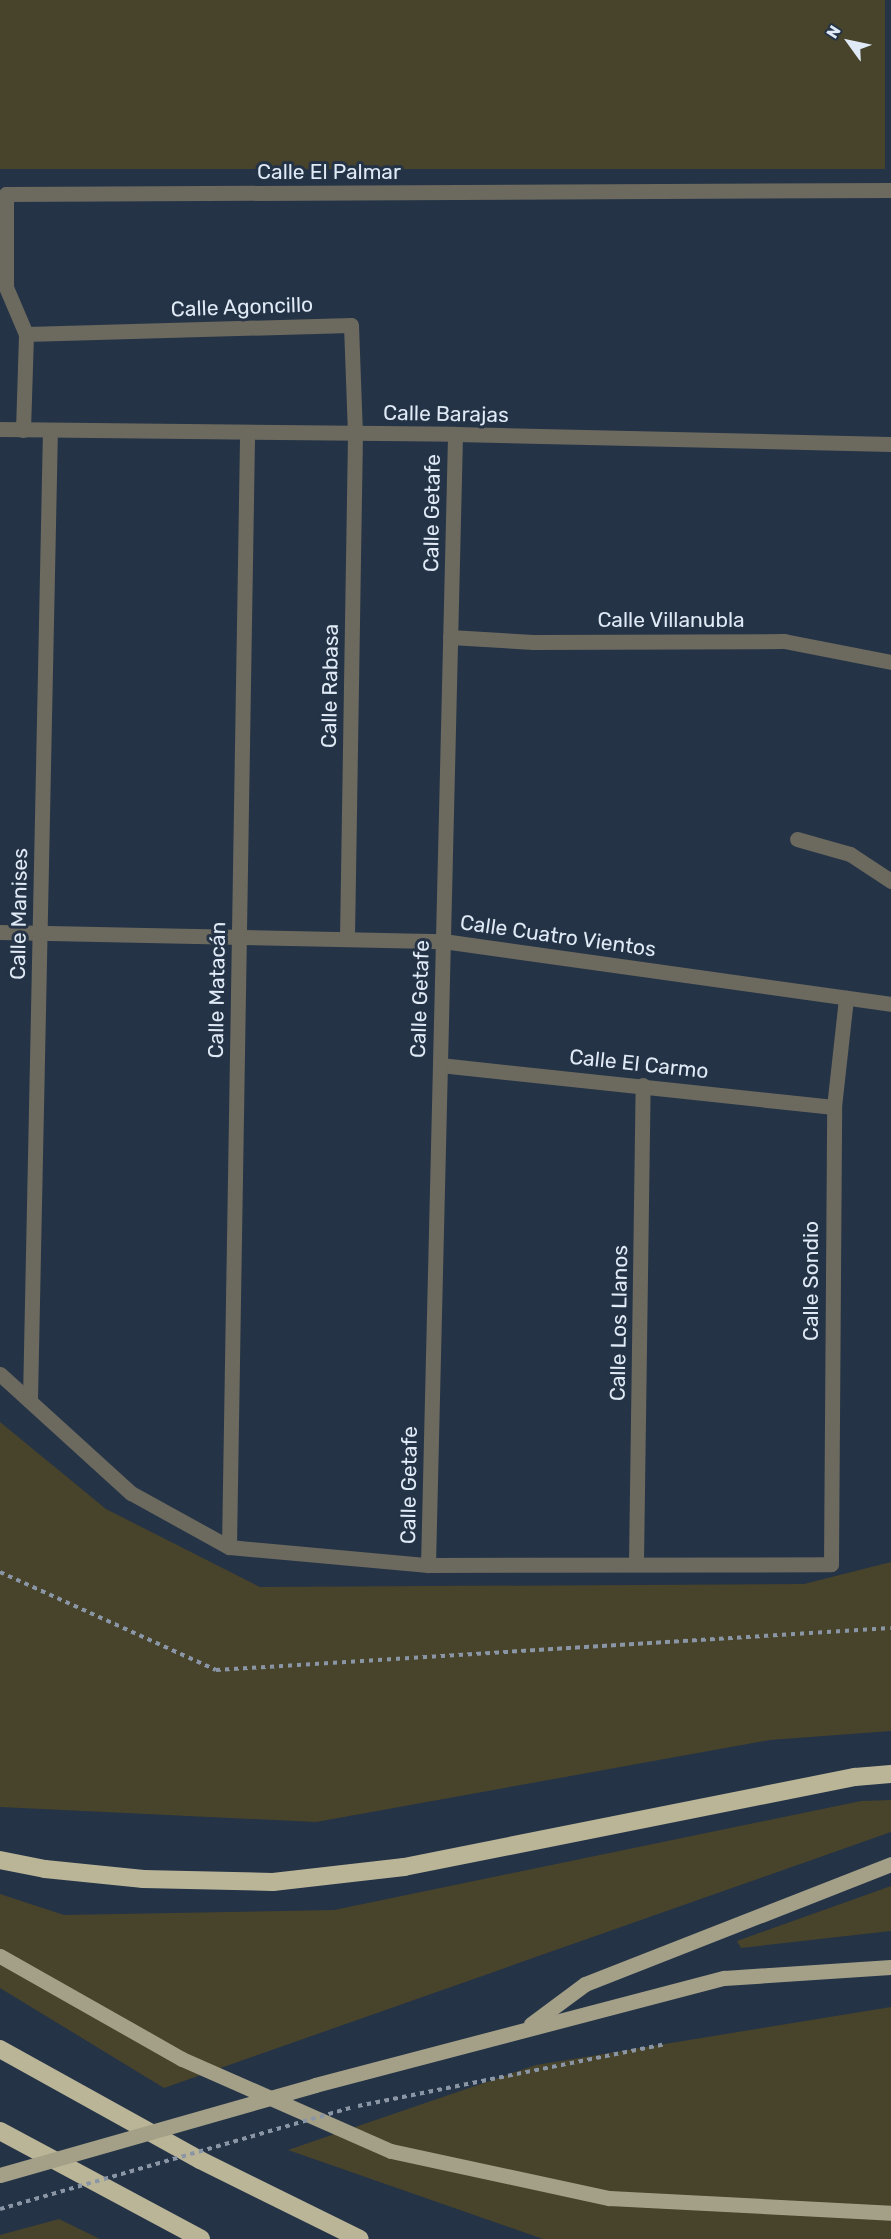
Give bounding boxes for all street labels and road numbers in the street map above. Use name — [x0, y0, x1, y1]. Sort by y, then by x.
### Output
street label: Calle El Palmar — [257, 159, 401, 185]
street label: Calle Agoncillo — [170, 292, 314, 322]
street label: Calle Barajas — [383, 400, 509, 428]
street label: Calle Getafe — [418, 454, 446, 572]
street label: Calle Villanubla — [597, 607, 745, 633]
street label: Calle Rabasa — [316, 624, 344, 748]
street label: Calle Manises — [5, 848, 33, 980]
street label: Calle Cuatro Vientos — [458, 910, 658, 962]
street label: Calle Matacán — [203, 922, 231, 1058]
street label: Calle Getafe — [405, 940, 435, 1058]
street label: Calle El Carmo — [568, 1044, 710, 1084]
street label: Calle Sondio — [798, 1221, 824, 1341]
street label: Calle Los Llanos — [605, 1245, 633, 1401]
street label: Calle Getafe — [395, 1426, 423, 1544]

